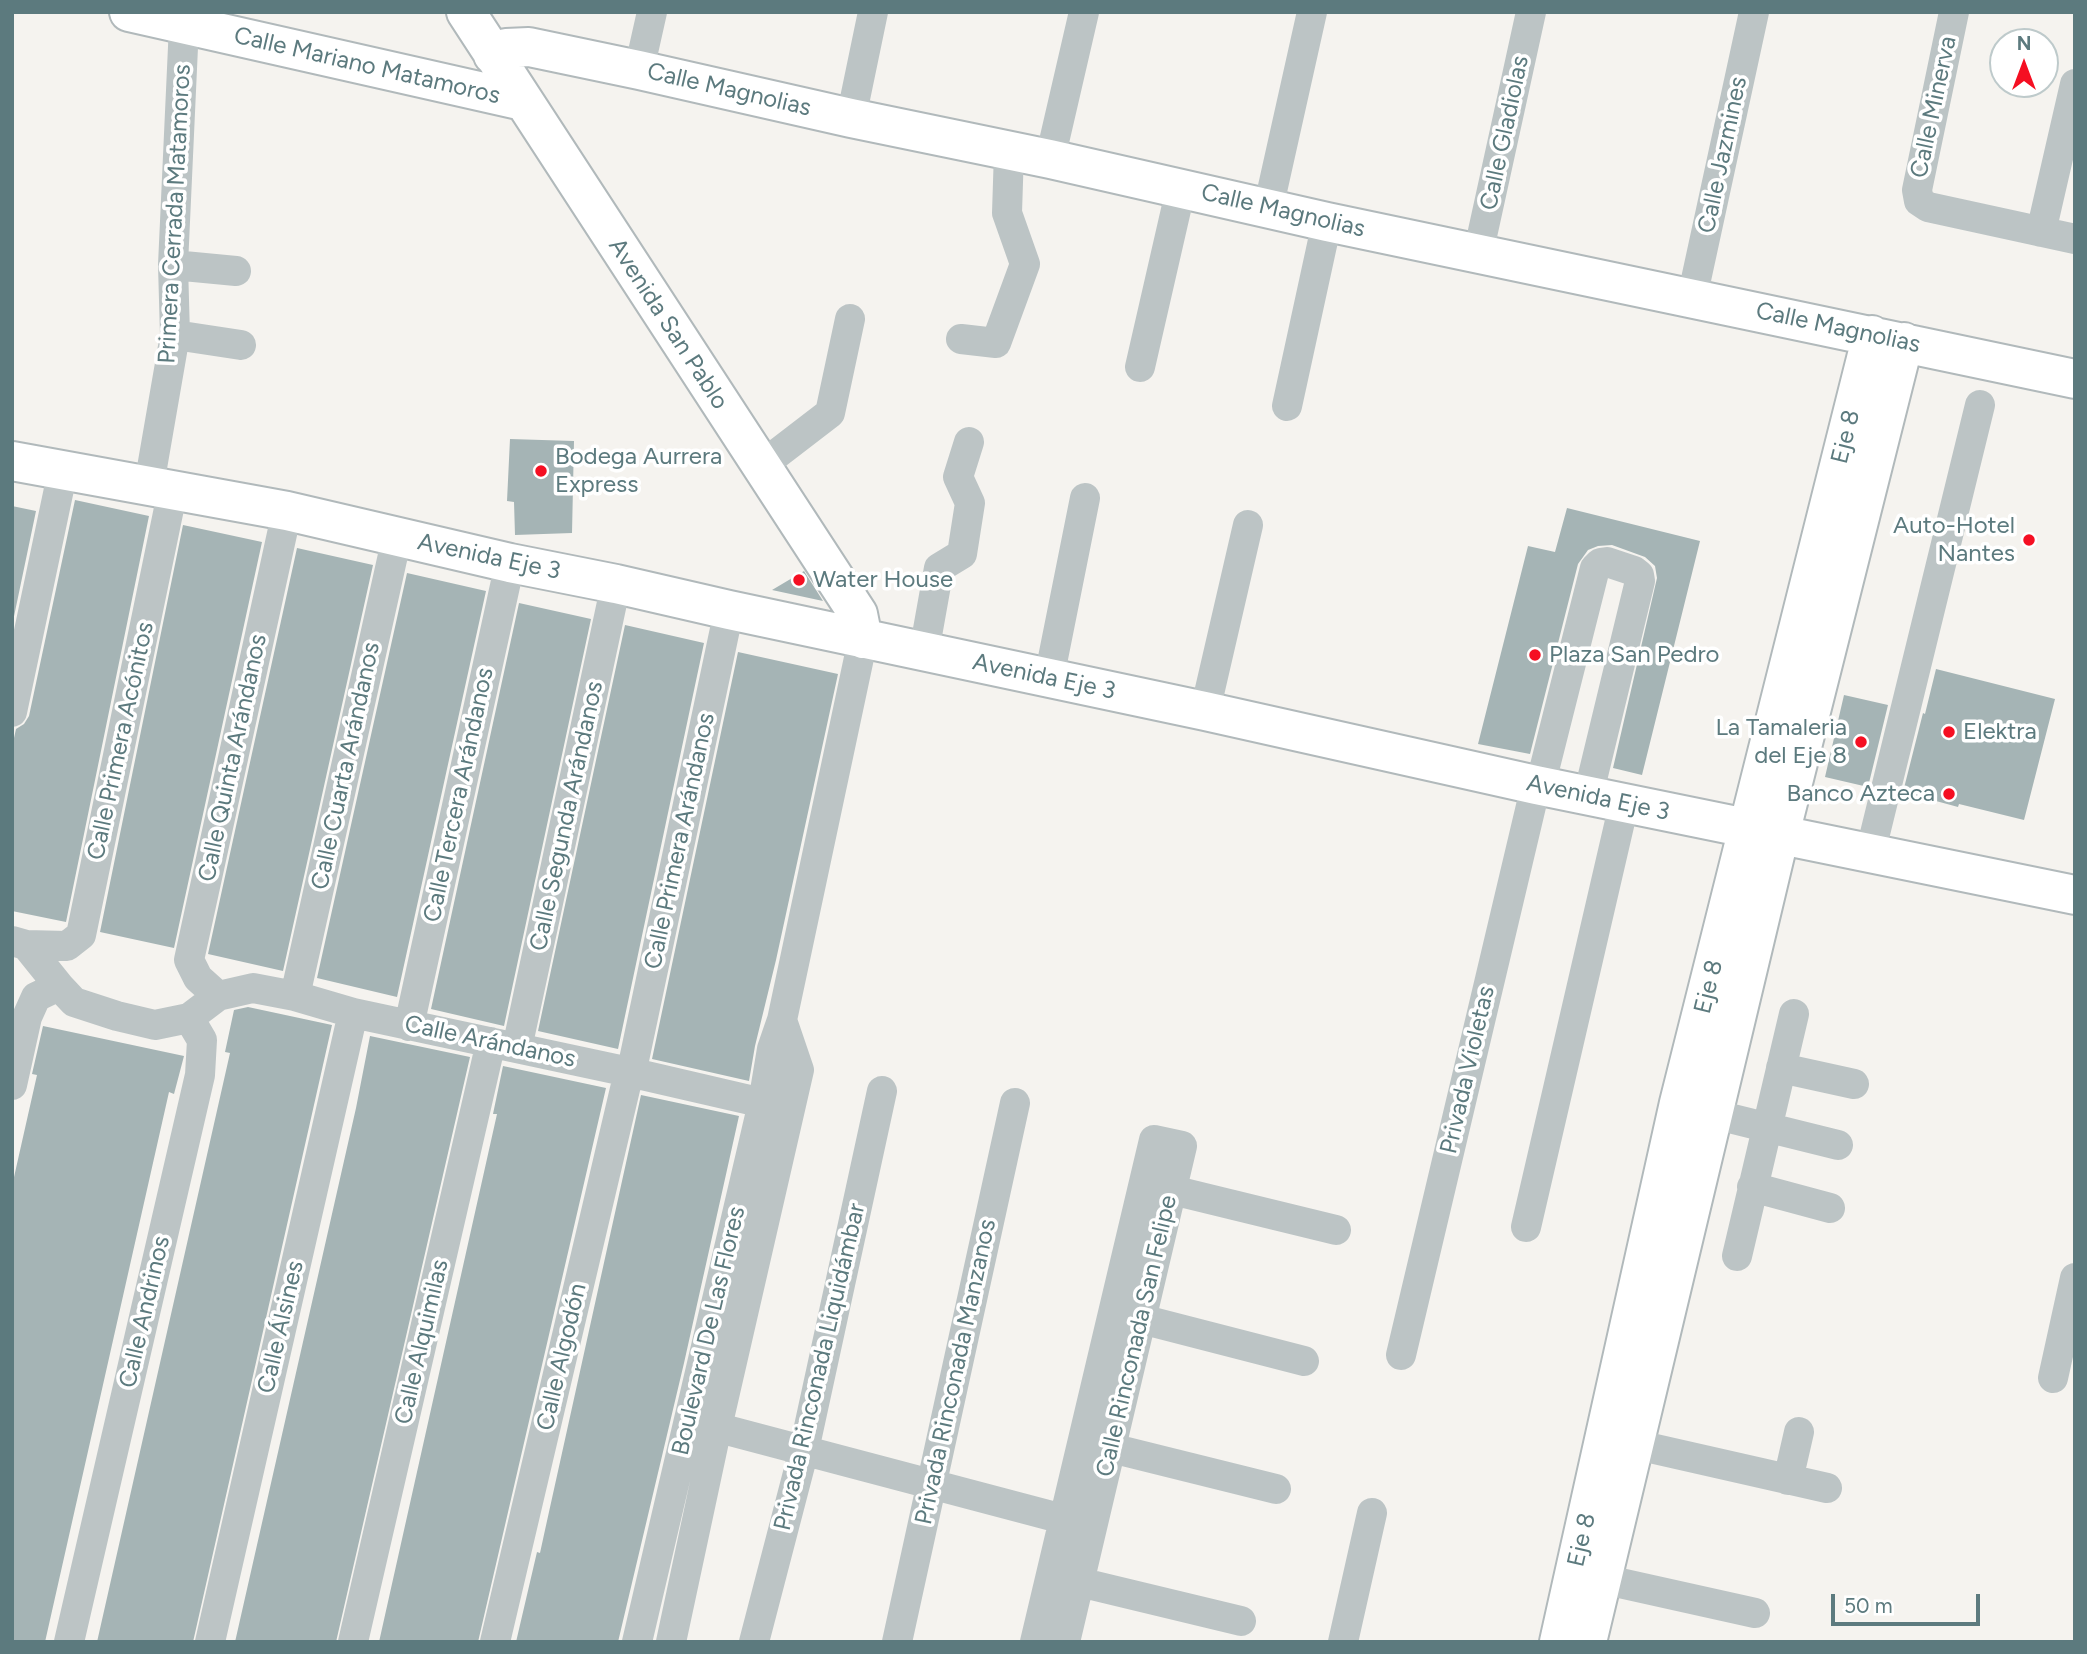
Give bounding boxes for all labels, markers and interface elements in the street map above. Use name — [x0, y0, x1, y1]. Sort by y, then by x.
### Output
street label: Calle Mariano Matamoros — [231, 21, 503, 111]
north arrow — [1989, 28, 2059, 98]
text: N — [2017, 32, 2031, 55]
street label: Calle Minerva — [1905, 34, 1963, 180]
street label: Calle Gladiolas — [1475, 53, 1535, 213]
street label: Calle Magnolias — [644, 57, 814, 123]
street label: Primera Cerrada Matamoros — [153, 64, 197, 364]
street label: Calle Jazmines — [1692, 74, 1754, 236]
street label: Calle Magnolias — [1198, 178, 1368, 244]
street label: Avenida San Pablo — [602, 233, 734, 415]
street label: Calle Magnolias — [1753, 297, 1923, 359]
street label: Eje 8 — [1825, 407, 1867, 467]
place label: Bodega Aurrera Express — [555, 443, 722, 499]
marker: Bodega Aurrera Express — [533, 463, 549, 479]
place label: Auto-Hotel Nantes — [1893, 512, 2015, 568]
street label: Avenida Eje 3 — [415, 528, 563, 586]
marker: Auto-Hotel Nantes — [2021, 532, 2037, 548]
place label: Water House — [813, 566, 953, 594]
marker: Water House — [791, 572, 807, 588]
street label: Calle Primera Acónitos — [82, 619, 160, 863]
street label: Calle Quinta Arándanos — [193, 632, 273, 884]
street label: Calle Cuarta Arándanos — [306, 640, 386, 892]
place label: Plaza San Pedro — [1549, 641, 1720, 669]
marker: Plaza San Pedro — [1527, 647, 1543, 663]
street label: Avenida Eje 3 — [970, 648, 1118, 706]
street label: Calle Tercera Arándanos — [418, 665, 500, 925]
street label: Calle Segunda Arándanos — [524, 679, 610, 953]
street label: Calle Primera Arándanos — [639, 710, 721, 972]
place label: La Tamaleria del Eje 8 — [1715, 714, 1847, 770]
place label: Elektra — [1963, 718, 2037, 746]
marker: Elektra — [1941, 724, 1957, 740]
marker: La Tamaleria del Eje 8 — [1853, 734, 1869, 750]
street label: Avenida Eje 3 — [1524, 769, 1672, 827]
place label: Banco Azteca — [1787, 780, 1935, 808]
marker: Banco Azteca — [1941, 786, 1957, 802]
street label: Eje 8 — [1688, 957, 1730, 1017]
street label: Privada Violetas — [1435, 983, 1501, 1157]
street label: Calle Arándanos — [402, 1010, 578, 1074]
street label: Calle Rinconada San Felipe — [1091, 1192, 1183, 1480]
street label: Privada Rinconada Liquidámbar — [768, 1201, 872, 1533]
street label: Boulevard De Las Flores — [666, 1204, 752, 1458]
street label: Privada Rinconada Manzanos — [910, 1217, 1002, 1527]
street label: Calle Andrinos — [114, 1233, 176, 1391]
street label: Calle Alquimilas — [389, 1257, 455, 1427]
street label: Calle Álsines — [252, 1258, 310, 1396]
street label: Calle Algodón — [531, 1281, 593, 1433]
street label: Eje 8 — [1562, 1510, 1602, 1570]
scale bar — [1835, 1580, 1984, 1624]
text: 50 m — [1844, 1593, 1893, 1618]

